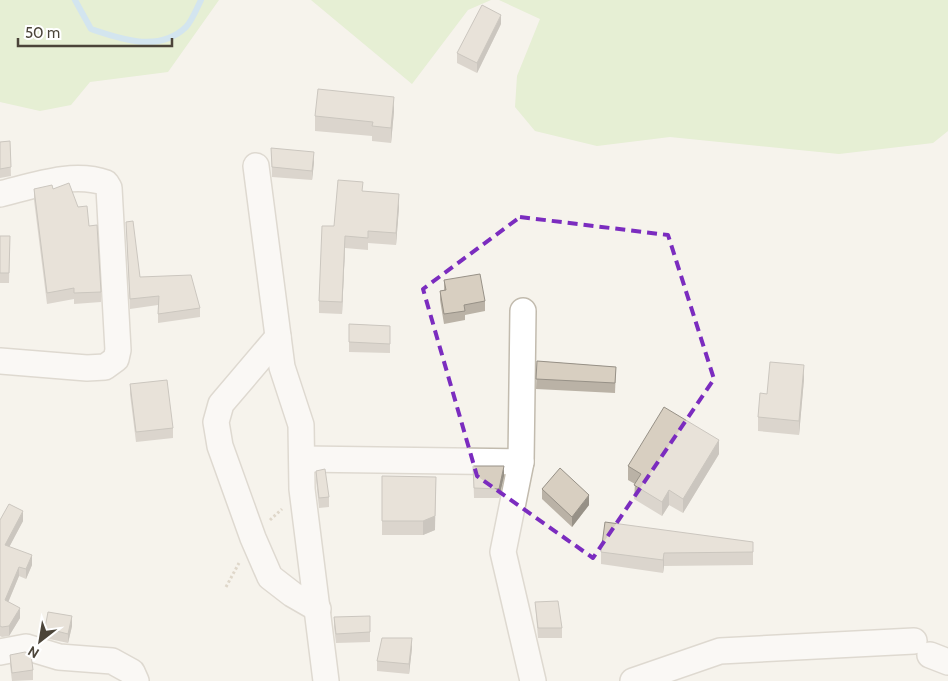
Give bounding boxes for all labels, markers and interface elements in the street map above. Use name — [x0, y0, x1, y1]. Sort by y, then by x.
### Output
scale bar — [18, 15, 171, 47]
text: 50 m — [25, 24, 60, 42]
north arrow — [15, 616, 65, 666]
text: N — [24, 642, 42, 662]

